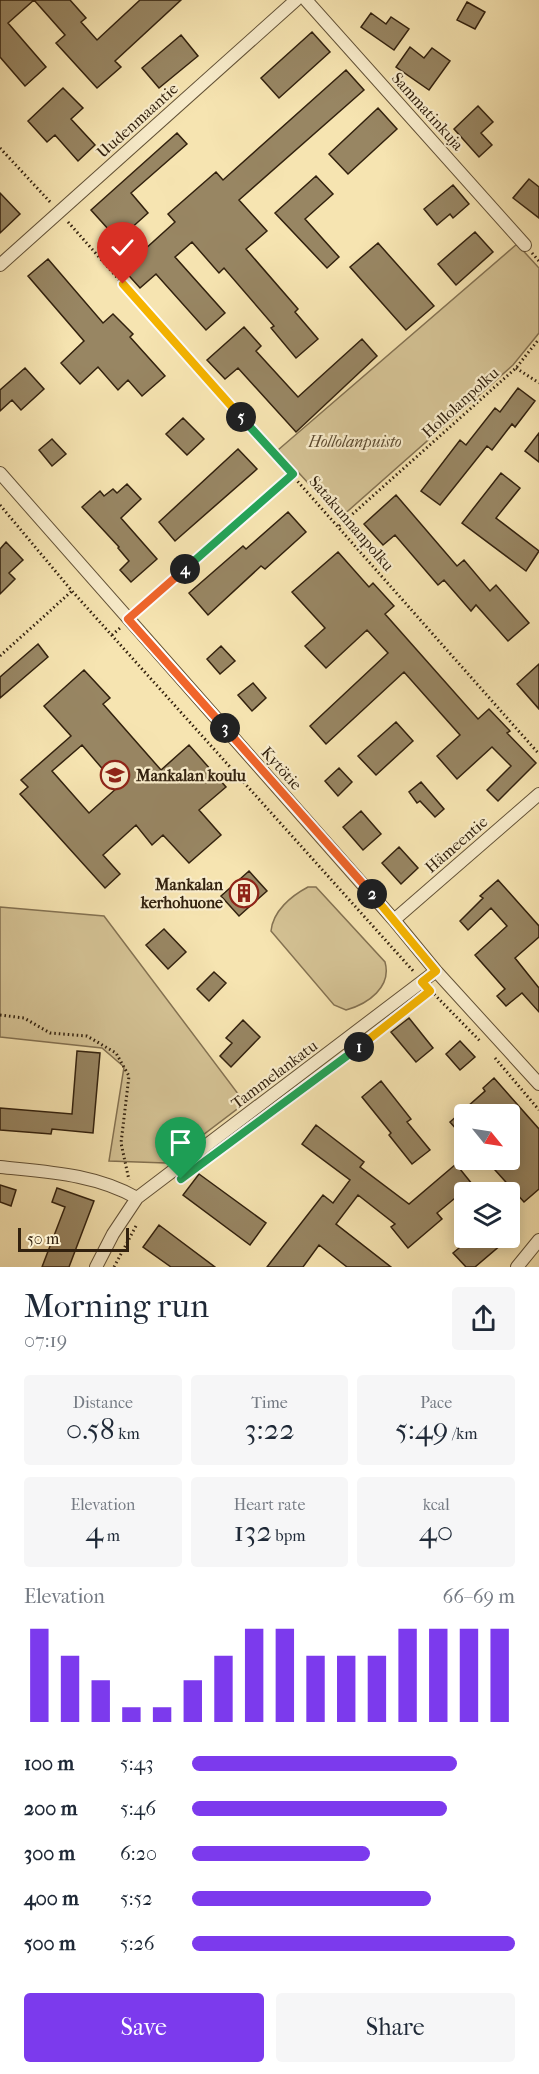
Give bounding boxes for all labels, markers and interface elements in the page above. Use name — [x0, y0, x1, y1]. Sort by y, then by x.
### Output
street label: Sammatinkuja — [388, 68, 468, 155]
street label: Uudenmaantie — [93, 79, 182, 162]
pin — [97, 222, 148, 284]
icon: check — [106, 231, 139, 264]
street label: Hollolanpolku — [418, 363, 503, 442]
pin: 5 — [226, 402, 256, 432]
text: 5 — [238, 407, 244, 426]
park label: Hollolanpuisto — [307, 432, 402, 451]
street label: Satakunnanpolku — [305, 472, 398, 575]
pin: 4 — [170, 554, 200, 584]
text: 4 — [180, 559, 190, 578]
pin: 3 — [210, 713, 240, 743]
text: 3 — [222, 718, 228, 737]
street label: Kytötie — [257, 743, 306, 794]
school or university icon: Mankalan koulu — [99, 759, 131, 791]
place label: Mankalan koulu — [135, 766, 247, 785]
street label: Hämeentie — [421, 812, 491, 877]
place label: Mankalan kerhohuone — [140, 875, 224, 912]
building icon: Mankalan kerhohuone — [228, 877, 260, 909]
pin: 2 — [357, 879, 387, 909]
text: 2 — [368, 884, 376, 903]
pin: 1 — [344, 1032, 374, 1062]
street label: Tammelankatu — [228, 1036, 321, 1113]
text: 1 — [356, 1037, 362, 1056]
north arrow — [454, 1104, 520, 1170]
map controls — [454, 1104, 520, 1248]
pin — [155, 1117, 206, 1179]
icon: arrive — [164, 1126, 197, 1159]
button: layers — [454, 1182, 520, 1248]
scale bar — [18, 1225, 129, 1252]
text: 50 m — [27, 1229, 59, 1248]
text: Morning run — [24, 1287, 209, 1326]
button: share — [452, 1287, 515, 1350]
text: 07:19 — [24, 1329, 67, 1352]
text: Distance — [73, 1393, 133, 1412]
text: Time — [251, 1393, 288, 1412]
text: Pace — [420, 1393, 452, 1412]
text: 0.58 — [66, 1412, 115, 1447]
text: 3:22 — [244, 1412, 295, 1447]
text: 5:49 — [395, 1412, 449, 1447]
text: km — [115, 1424, 140, 1443]
text: /km — [449, 1424, 477, 1443]
text: Elevation — [70, 1495, 135, 1514]
text: Heart rate — [234, 1495, 305, 1514]
text: kcal — [423, 1495, 450, 1514]
text: 4 — [86, 1514, 103, 1549]
text: 132 — [233, 1514, 272, 1549]
text: 40 — [419, 1514, 453, 1549]
text: m — [103, 1526, 120, 1545]
text: bpm — [272, 1526, 306, 1545]
text: Elevation — [24, 1585, 105, 1608]
text: 66–69 m — [442, 1585, 515, 1608]
text: 100 m — [24, 1752, 74, 1775]
text: 5:43 — [120, 1752, 154, 1775]
text: 200 m — [24, 1797, 77, 1820]
text: 5:46 — [120, 1797, 156, 1820]
text: 300 m — [24, 1842, 75, 1865]
text: 6:20 — [120, 1842, 157, 1865]
text: 400 m — [24, 1887, 79, 1910]
text: 5:52 — [120, 1887, 152, 1910]
text: 500 m — [24, 1932, 76, 1955]
text: 5:26 — [120, 1932, 155, 1955]
button: Save — [24, 1993, 264, 2062]
button: Share — [276, 1993, 515, 2062]

